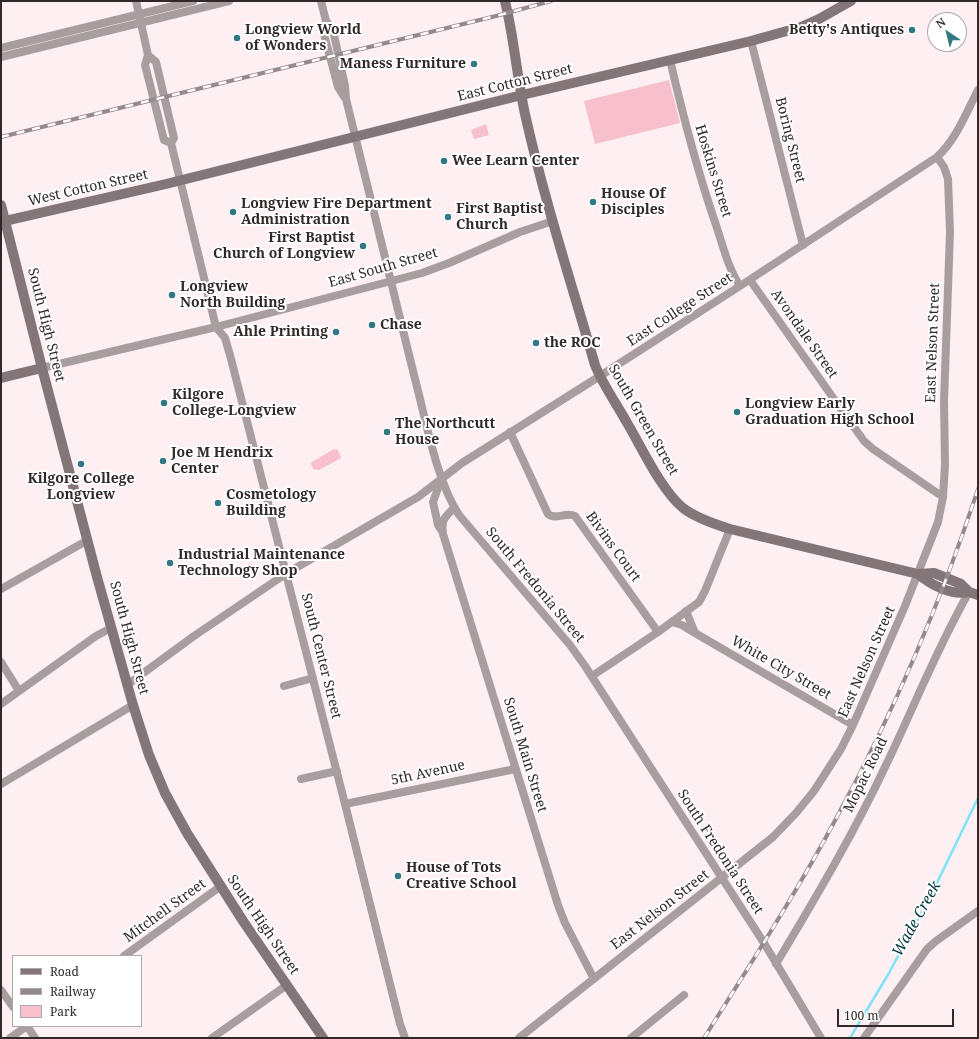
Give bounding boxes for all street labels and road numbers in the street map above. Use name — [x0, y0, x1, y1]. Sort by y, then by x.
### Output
street label: East Cotton Street — [456, 61, 574, 105]
street label: Boring Street — [771, 95, 809, 185]
street label: Hoskins Street — [691, 123, 735, 219]
street label: West Cotton Street — [26, 166, 150, 210]
street label: East South Street — [327, 244, 439, 292]
street label: South High Street — [24, 266, 68, 384]
street label: East College Street — [624, 270, 736, 350]
street label: East Nelson Street — [923, 283, 943, 403]
street label: Avondale Street — [767, 286, 841, 382]
street label: South Green Street — [604, 362, 682, 478]
street label: Bivins Court — [582, 509, 644, 585]
street label: South Fredonia Street — [482, 524, 588, 646]
street label: South High Street — [106, 579, 152, 697]
street label: South Center Street — [297, 591, 345, 721]
street label: East Nelson Street — [835, 604, 899, 720]
street label: White City Street — [728, 633, 834, 703]
street label: South Main Street — [500, 696, 550, 814]
street label: Mopac Road — [840, 734, 892, 816]
street label: 5th Avenue — [389, 757, 467, 789]
street label: South Fredonia Street — [673, 787, 767, 917]
street label: East Nelson Street — [608, 866, 712, 954]
street label: South High Street — [223, 872, 303, 978]
street label: Mitchell Street — [121, 876, 209, 946]

